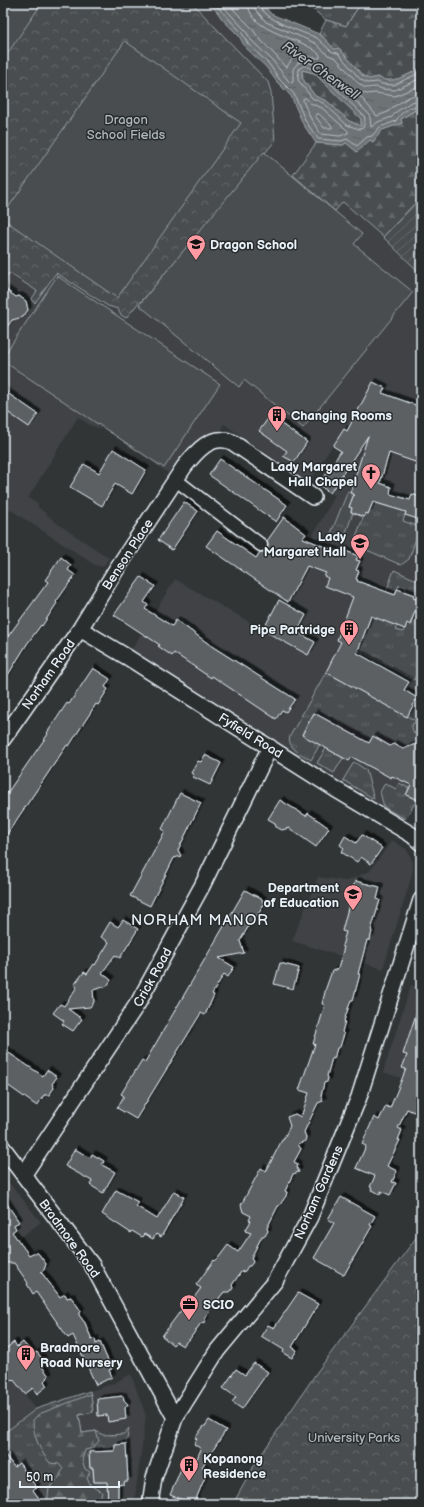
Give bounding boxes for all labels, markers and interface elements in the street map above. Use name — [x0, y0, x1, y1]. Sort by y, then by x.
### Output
water label: River Cherwell — [279, 37, 363, 104]
park label: Dragon School Fields — [87, 112, 166, 143]
school or university icon: Dragon School — [185, 233, 207, 261]
place label: Dragon School — [210, 237, 297, 253]
building icon: Changing Rooms — [266, 404, 288, 432]
place label: Changing Rooms — [291, 408, 392, 424]
place label: Lady Margaret Hall Chapel — [271, 459, 358, 490]
church icon: Lady Margaret Hall Chapel — [360, 462, 382, 490]
street label: Benson Place — [99, 516, 157, 593]
place label: Lady Margaret Hall — [264, 529, 346, 560]
school or university icon: Lady Margaret Hall — [349, 532, 371, 560]
building icon: Pipe Partridge — [338, 618, 360, 646]
place label: Pipe Partridge — [250, 622, 336, 638]
street label: Norham Road — [19, 636, 79, 713]
street label: Fyfield Road — [215, 710, 286, 762]
place label: Department of Education — [264, 880, 340, 911]
school or university icon: Department of Education — [342, 883, 364, 911]
district label: NORHAM MANOR — [131, 911, 269, 930]
street label: Crick Road — [130, 945, 176, 1010]
street label: Norham Gardens — [291, 1142, 347, 1242]
street label: Bradmore Road — [35, 1196, 103, 1281]
office icon: SCIO — [178, 1293, 200, 1321]
place label: SCIO — [203, 1297, 235, 1313]
place label: Bradmore Road Nursery — [40, 1340, 122, 1371]
building icon: Bradmore Road Nursery — [15, 1343, 37, 1371]
park label: University Parks — [308, 1430, 401, 1446]
place label: Kopanong Residence — [203, 1451, 266, 1482]
building icon: Kopanong Residence — [178, 1454, 200, 1482]
scale bar — [20, 1463, 119, 1489]
text: 50 m — [26, 1470, 53, 1485]

